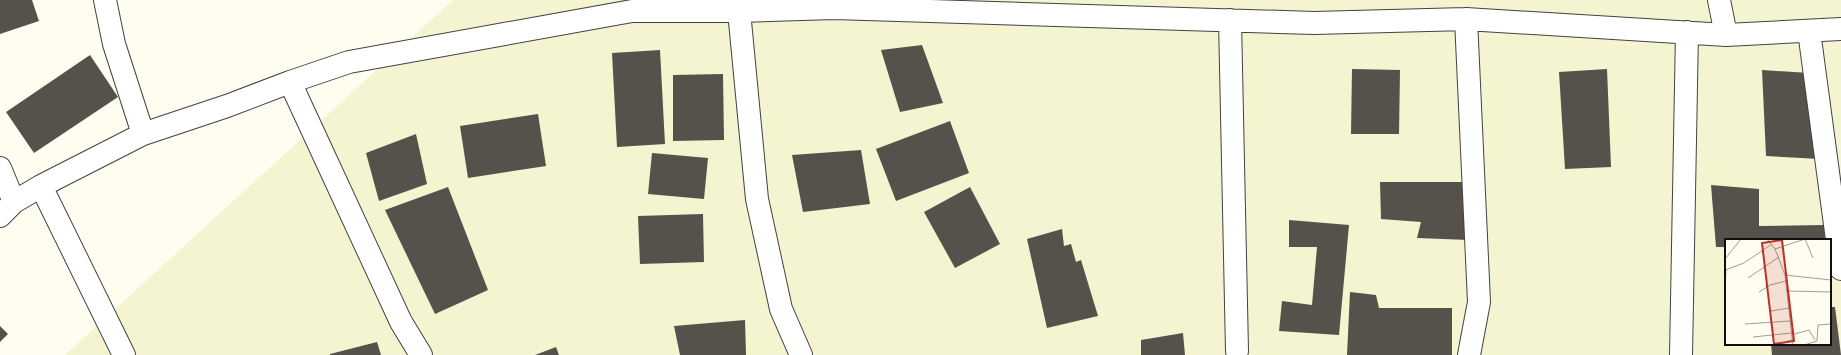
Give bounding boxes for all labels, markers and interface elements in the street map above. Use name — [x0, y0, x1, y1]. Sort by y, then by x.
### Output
inset map — [1725, 239, 1831, 345]

